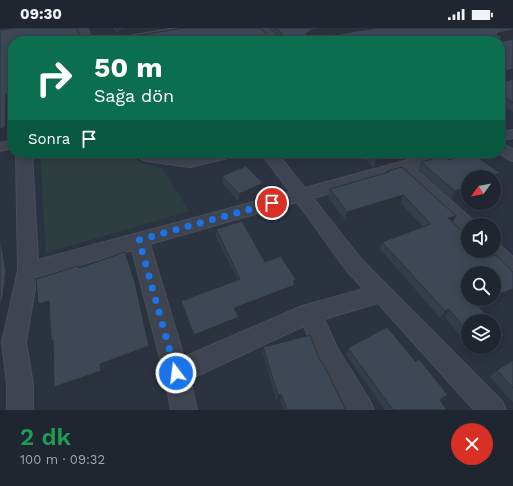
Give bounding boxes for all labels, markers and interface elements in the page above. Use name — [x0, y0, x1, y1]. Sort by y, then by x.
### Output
text: 09:30 — [20, 5, 62, 23]
text: 50 m — [94, 51, 163, 84]
icon: right — [28, 52, 80, 104]
text: Sağa dön — [94, 85, 174, 106]
icon: arrive — [78, 128, 100, 150]
text: Sonra — [28, 130, 70, 148]
north arrow — [461, 170, 501, 210]
map controls — [461, 170, 501, 354]
pin — [255, 186, 289, 220]
icon: arrive — [261, 192, 283, 214]
button: sound — [461, 218, 501, 258]
button: search — [461, 266, 501, 306]
button: layers — [461, 314, 501, 354]
position arrow — [155, 352, 197, 394]
text: 2 dk — [20, 423, 71, 451]
button: close — [451, 423, 493, 465]
text: 100 m · 09:32 — [20, 452, 105, 467]

